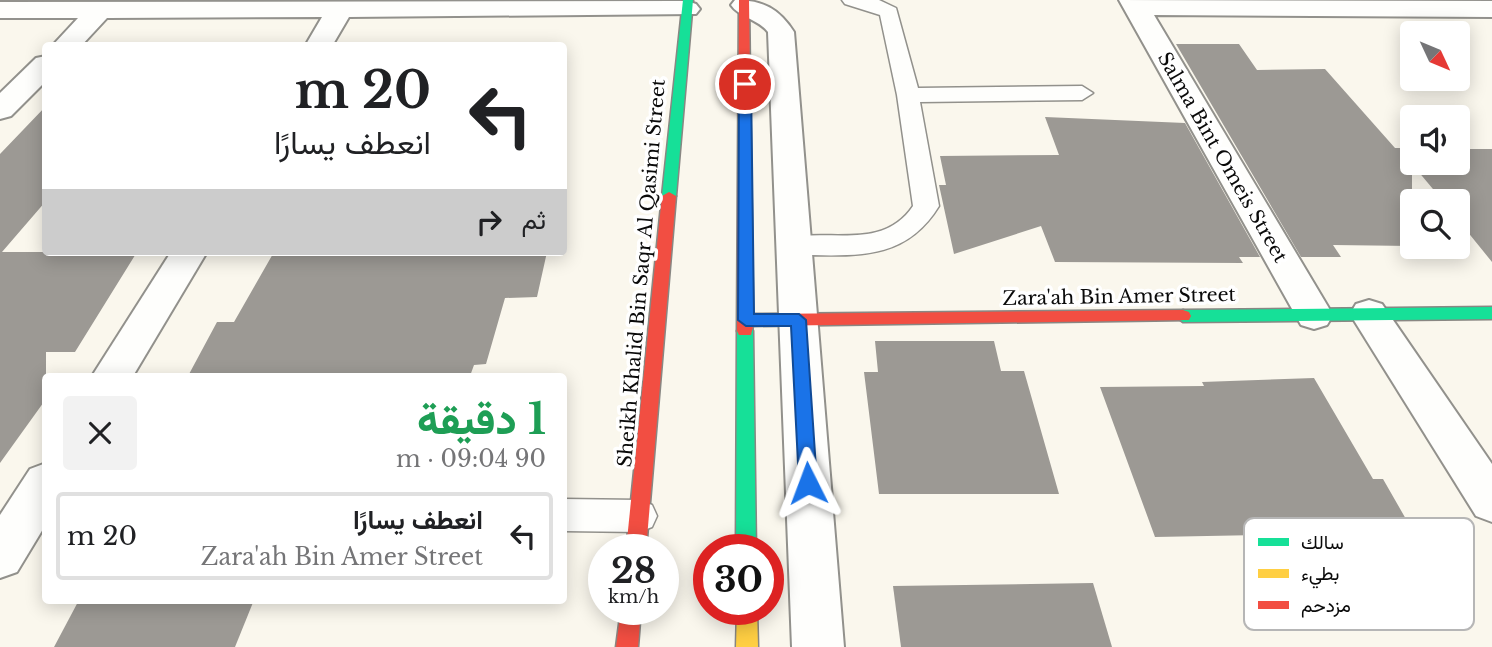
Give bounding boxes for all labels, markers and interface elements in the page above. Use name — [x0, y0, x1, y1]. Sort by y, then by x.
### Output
north arrow — [1400, 21, 1470, 91]
map controls — [1400, 21, 1470, 259]
street label: Salma Bint Omeis Street — [1153, 48, 1293, 267]
pin — [715, 54, 775, 114]
text: 20 m — [295, 60, 431, 121]
icon: arrive — [726, 65, 764, 103]
icon: left — [455, 70, 546, 161]
street label: Sheikh Khalid Bin Saqr Al Qasimi Street — [613, 77, 670, 468]
button: sound — [1400, 105, 1470, 175]
text: انعطف يسارًا — [274, 123, 431, 163]
button: search — [1400, 189, 1470, 259]
icon: right — [470, 203, 508, 241]
text: ثم — [522, 204, 546, 236]
street label: Zara'ah Bin Amer Street — [1002, 283, 1237, 310]
text: 1 دقيقة — [417, 393, 546, 445]
button: close — [63, 396, 137, 470]
text: 90 m · 09:04 — [396, 445, 546, 473]
position arrow — [771, 446, 845, 520]
text: انعطف يسارًا — [353, 504, 483, 536]
icon: left — [504, 517, 542, 555]
legend — [1244, 518, 1474, 630]
text: 20 m — [67, 520, 137, 552]
text: سالك — [1301, 531, 1344, 554]
speed limit sign: 30 — [693, 534, 784, 625]
text: Zara'ah Bin Amer Street — [201, 543, 483, 571]
text: 28 — [611, 549, 656, 592]
text: بطيء — [1301, 562, 1339, 589]
text: km/h — [608, 586, 659, 608]
text: مزدحم — [1301, 594, 1351, 618]

